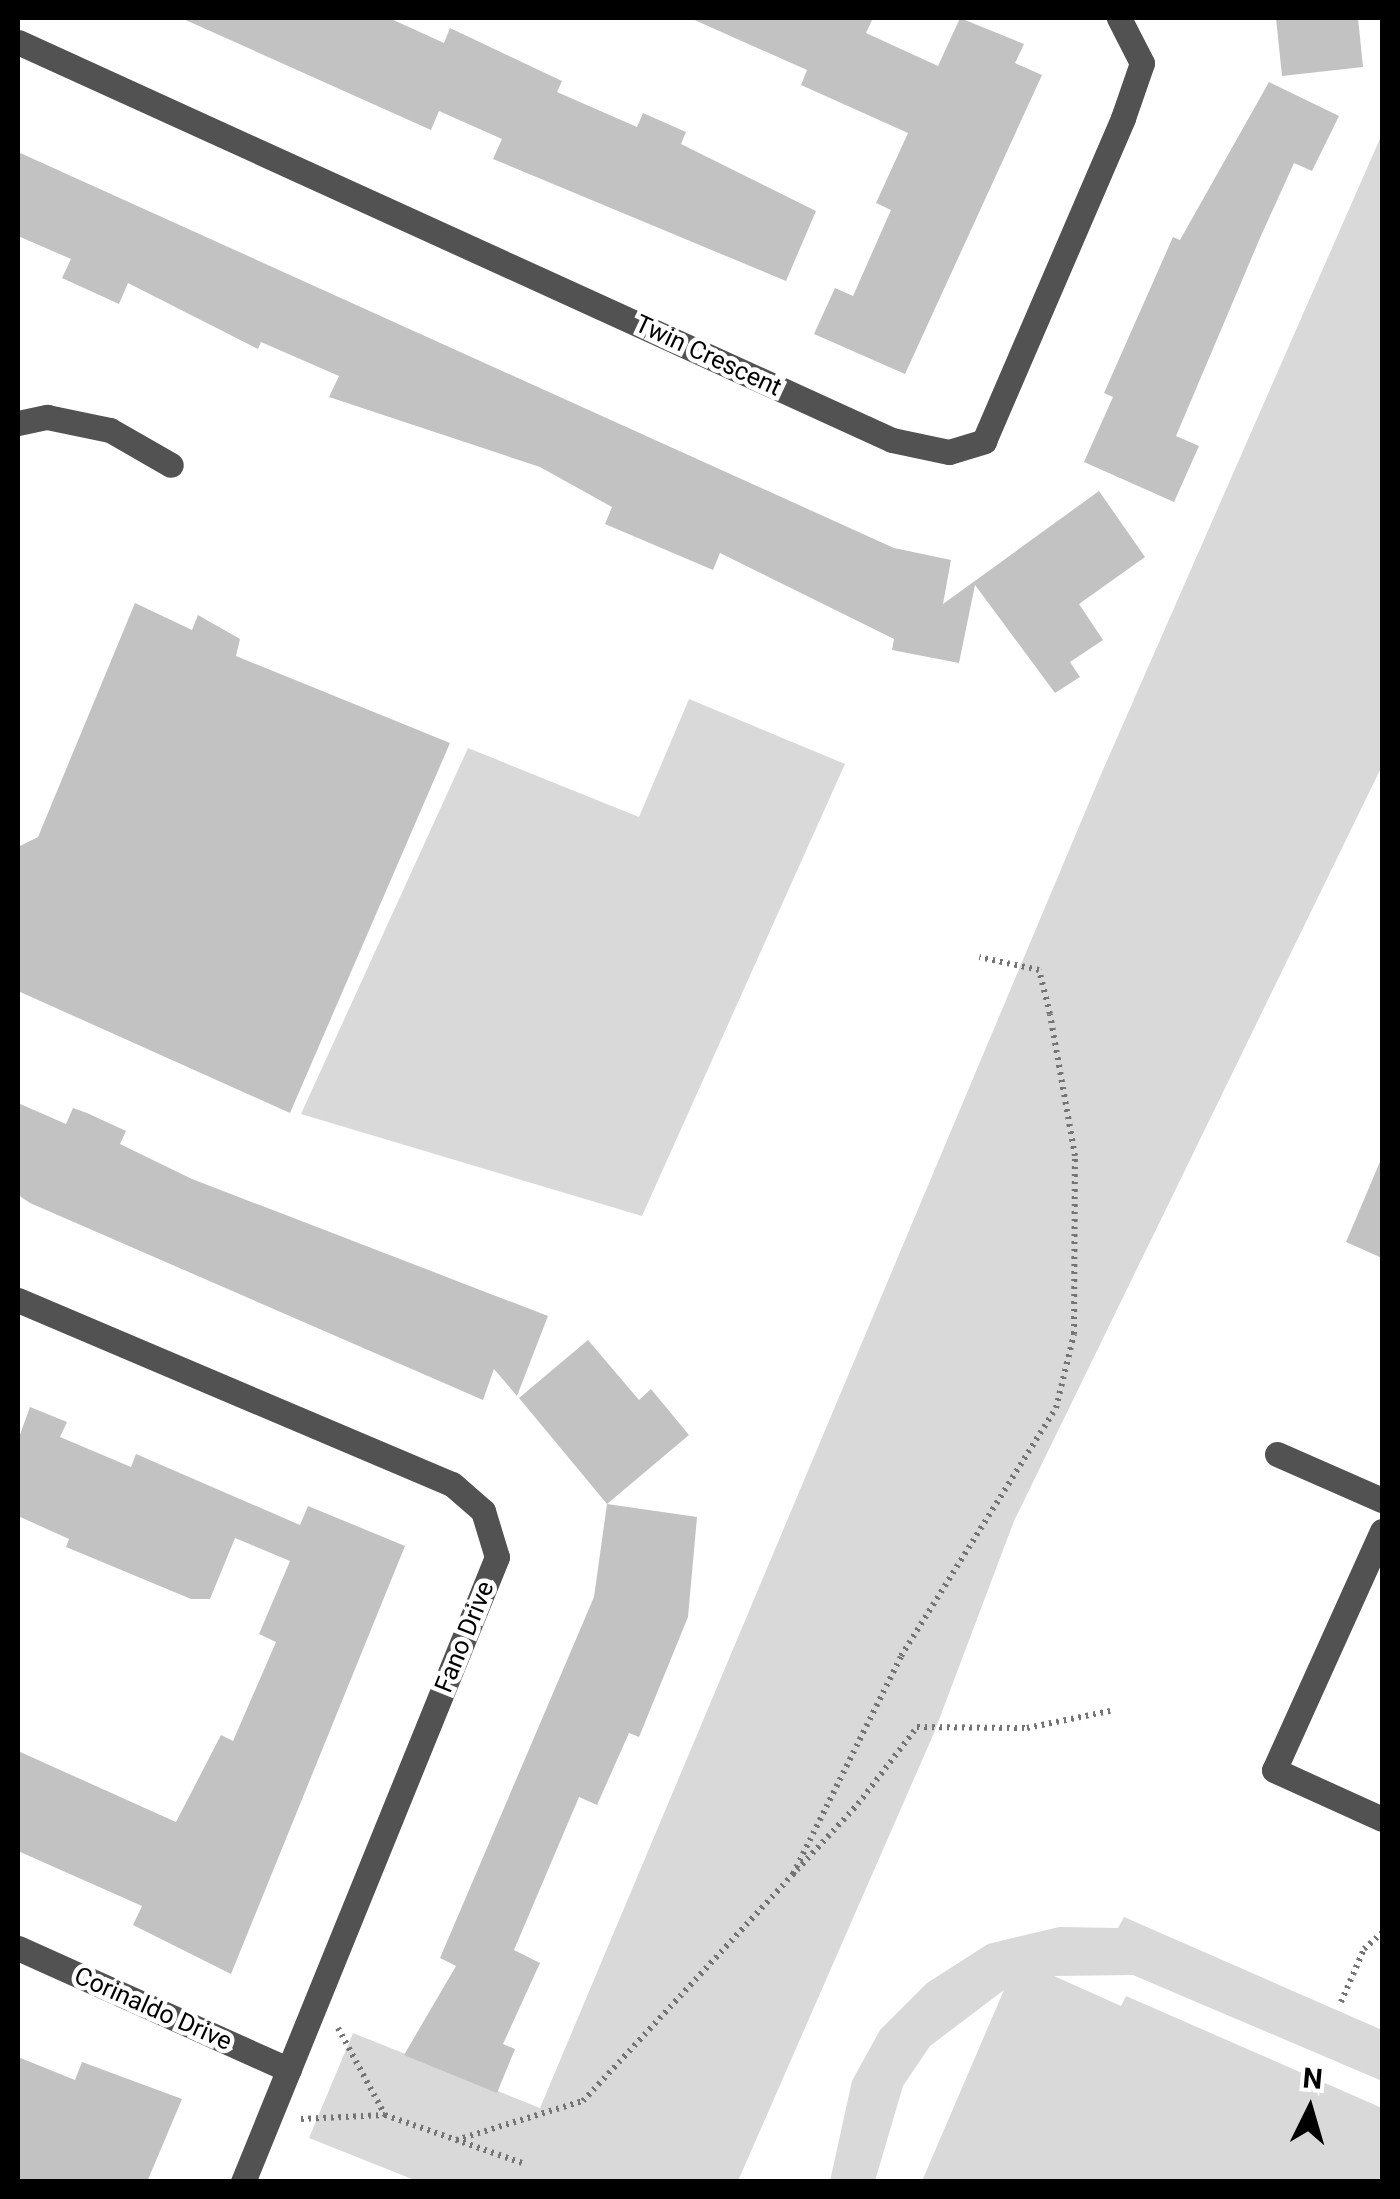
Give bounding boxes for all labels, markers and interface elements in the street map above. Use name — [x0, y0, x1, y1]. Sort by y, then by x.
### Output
street label: Twin Crescent — [630, 309, 786, 403]
street label: Fano Drive — [429, 1577, 501, 1697]
street label: Corinaldo Drive — [70, 1961, 236, 2057]
north arrow — [1260, 2059, 1360, 2159]
text: N — [1301, 2061, 1324, 2096]

